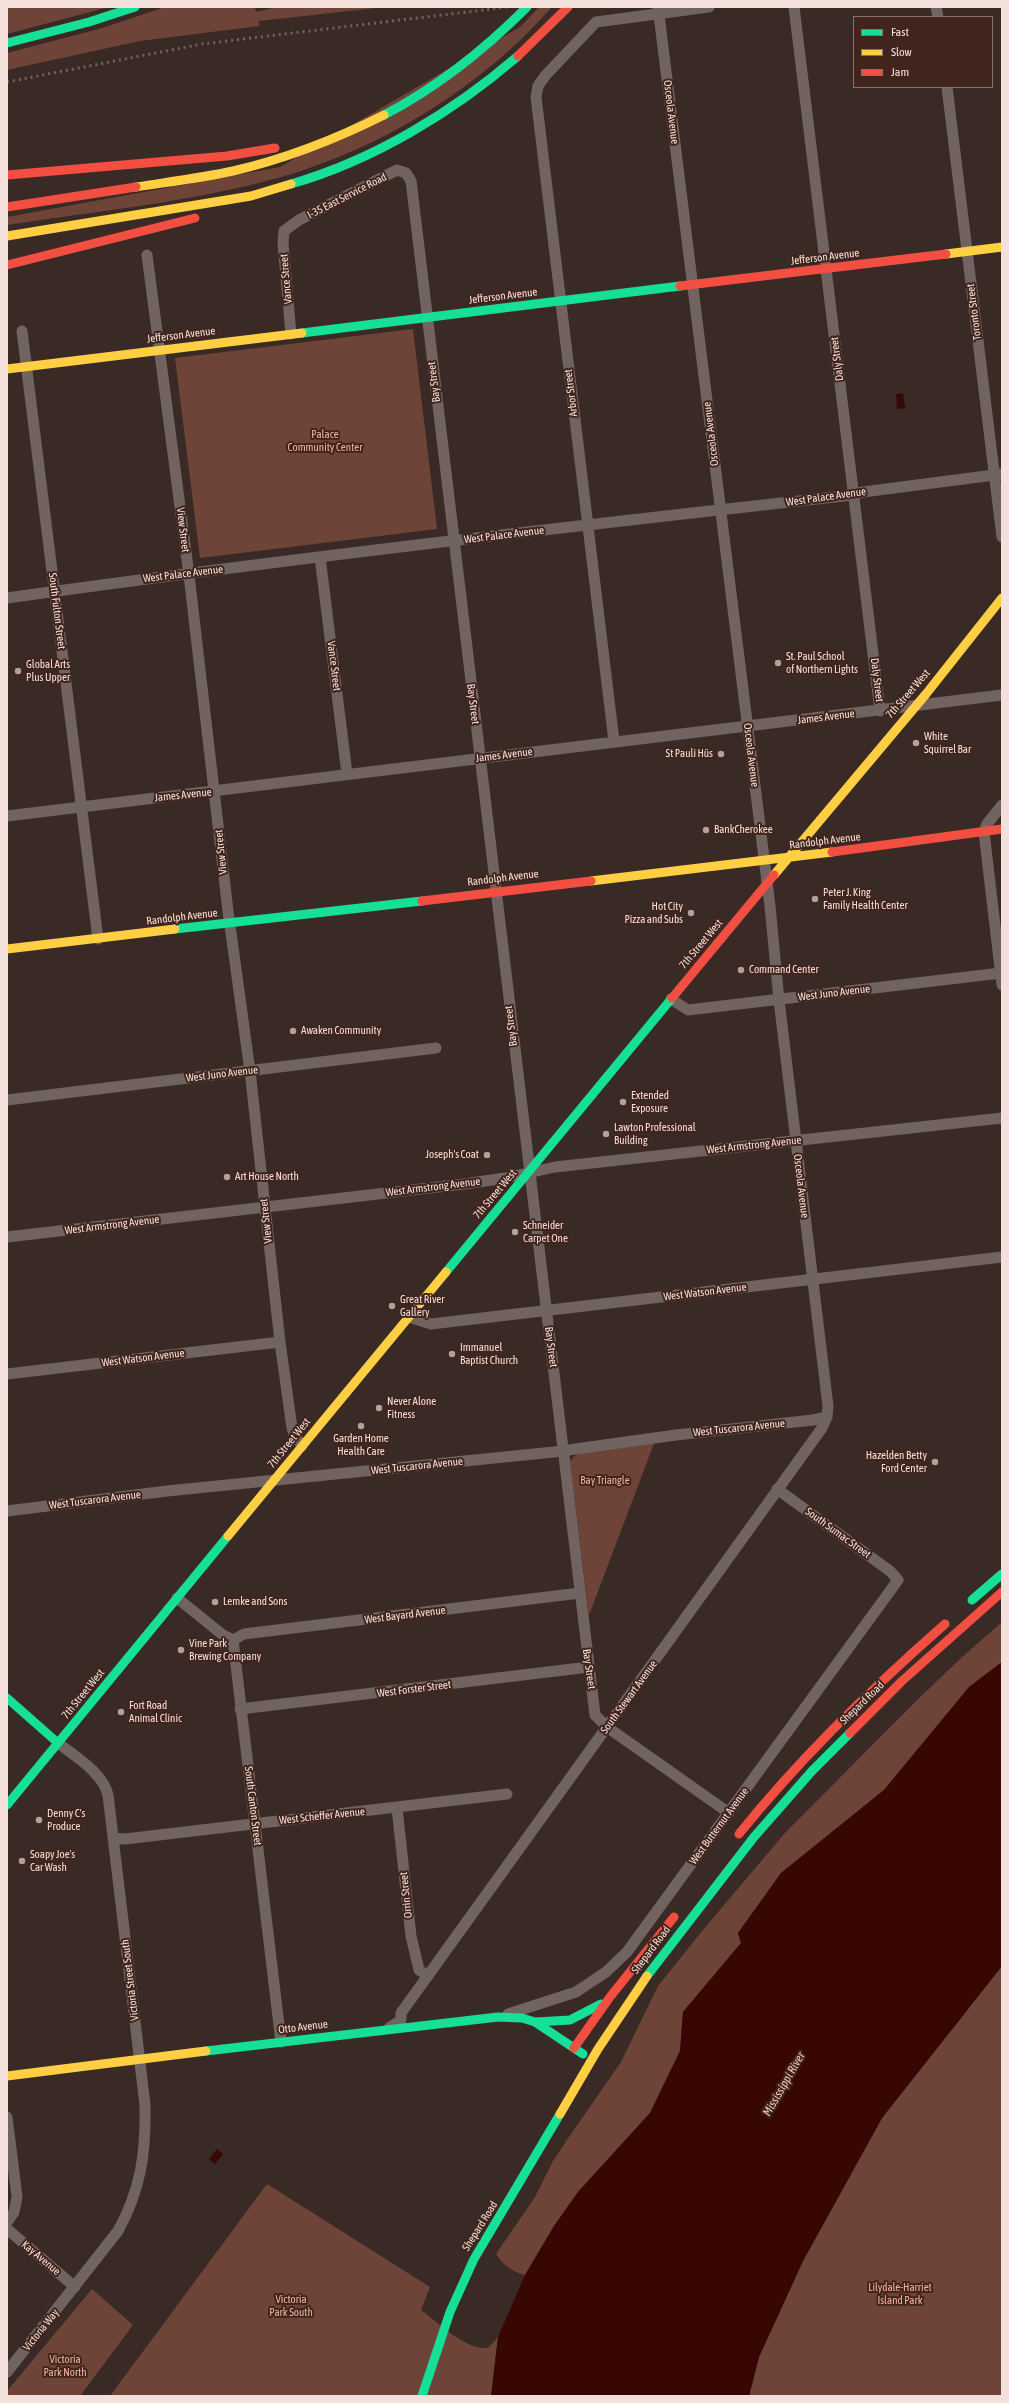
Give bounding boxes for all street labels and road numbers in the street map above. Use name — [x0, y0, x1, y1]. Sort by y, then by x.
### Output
street label: Osceola Avenue — [661, 79, 681, 145]
street label: I-35 East Service Road — [305, 170, 389, 222]
street label: Jefferson Avenue — [790, 246, 860, 268]
street label: Vance Street — [277, 253, 295, 305]
street label: Toronto Street — [964, 283, 984, 341]
street label: Jefferson Avenue — [468, 285, 538, 307]
street label: Jefferson Avenue — [146, 324, 216, 346]
street label: Daly Street — [828, 336, 846, 382]
street label: Bay Street — [425, 361, 443, 403]
street label: Arbor Street — [562, 368, 580, 418]
street label: Osceola Avenue — [701, 401, 721, 467]
street label: West Palace Avenue — [785, 485, 867, 509]
street label: View Street — [174, 507, 192, 553]
street label: West Palace Avenue — [463, 524, 545, 546]
street label: West Palace Avenue — [142, 563, 224, 585]
street label: South Fulton Street — [46, 572, 68, 650]
street label: Vance Street — [324, 640, 344, 692]
street label: Daly Street — [868, 657, 886, 703]
street label: 7th Street West — [883, 667, 933, 721]
street label: Bay Street — [464, 683, 482, 725]
street label: James Avenue — [797, 707, 855, 727]
street label: Osceola Avenue — [741, 722, 761, 788]
street label: James Avenue — [475, 745, 533, 765]
street label: James Avenue — [154, 785, 212, 805]
street label: View Street — [212, 829, 230, 875]
street label: Randolph Avenue — [789, 830, 861, 852]
street label: Randolph Avenue — [467, 867, 539, 889]
street label: Randolph Avenue — [146, 906, 218, 928]
street label: 7th Street West — [676, 917, 726, 971]
street label: West Juno Avenue — [797, 982, 871, 1004]
street label: Bay Street — [502, 1005, 520, 1047]
street label: West Juno Avenue — [185, 1063, 259, 1085]
street label: West Armstrong Avenue — [706, 1133, 802, 1157]
street label: Osceola Avenue — [791, 1153, 811, 1219]
street label: 7th Street West — [470, 1167, 520, 1221]
street label: West Armstrong Avenue — [385, 1175, 481, 1199]
street label: View Street — [257, 1198, 275, 1244]
street label: West Armstrong Avenue — [64, 1213, 160, 1237]
street label: West Watson Avenue — [663, 1280, 747, 1304]
street label: Bay Street — [542, 1326, 560, 1368]
street label: West Watson Avenue — [101, 1346, 185, 1370]
street label: 7th Street West — [265, 1415, 313, 1471]
street label: West Tuscarora Avenue — [692, 1417, 786, 1439]
street label: West Tuscarora Avenue — [370, 1455, 464, 1477]
street label: West Tuscarora Avenue — [48, 1488, 142, 1512]
street label: South Sumac Street — [803, 1505, 873, 1561]
street label: West Bayard Avenue — [364, 1603, 446, 1627]
street label: Bay Street — [580, 1648, 598, 1690]
street label: South Stewart Avenue — [598, 1658, 660, 1736]
street label: 7th Street West — [59, 1666, 107, 1722]
street label: West Forster Street — [376, 1678, 452, 1700]
street label: Shepard Road — [837, 1679, 887, 1727]
street label: South Canton Street — [242, 1766, 264, 1846]
street label: West Butternut Avenue — [687, 1785, 751, 1867]
street label: West Scheffer Avenue — [278, 1805, 366, 1827]
street label: Orrin Street — [397, 1871, 415, 1919]
street label: Shepard Road — [629, 1924, 673, 1976]
street label: Victoria Street South — [118, 1939, 142, 2021]
street label: Otto Avenue — [277, 2017, 329, 2037]
street label: Shepard Road — [460, 2199, 500, 2253]
street label: Kay Avenue — [19, 2238, 63, 2278]
street label: Victoria Way — [20, 2306, 62, 2354]

